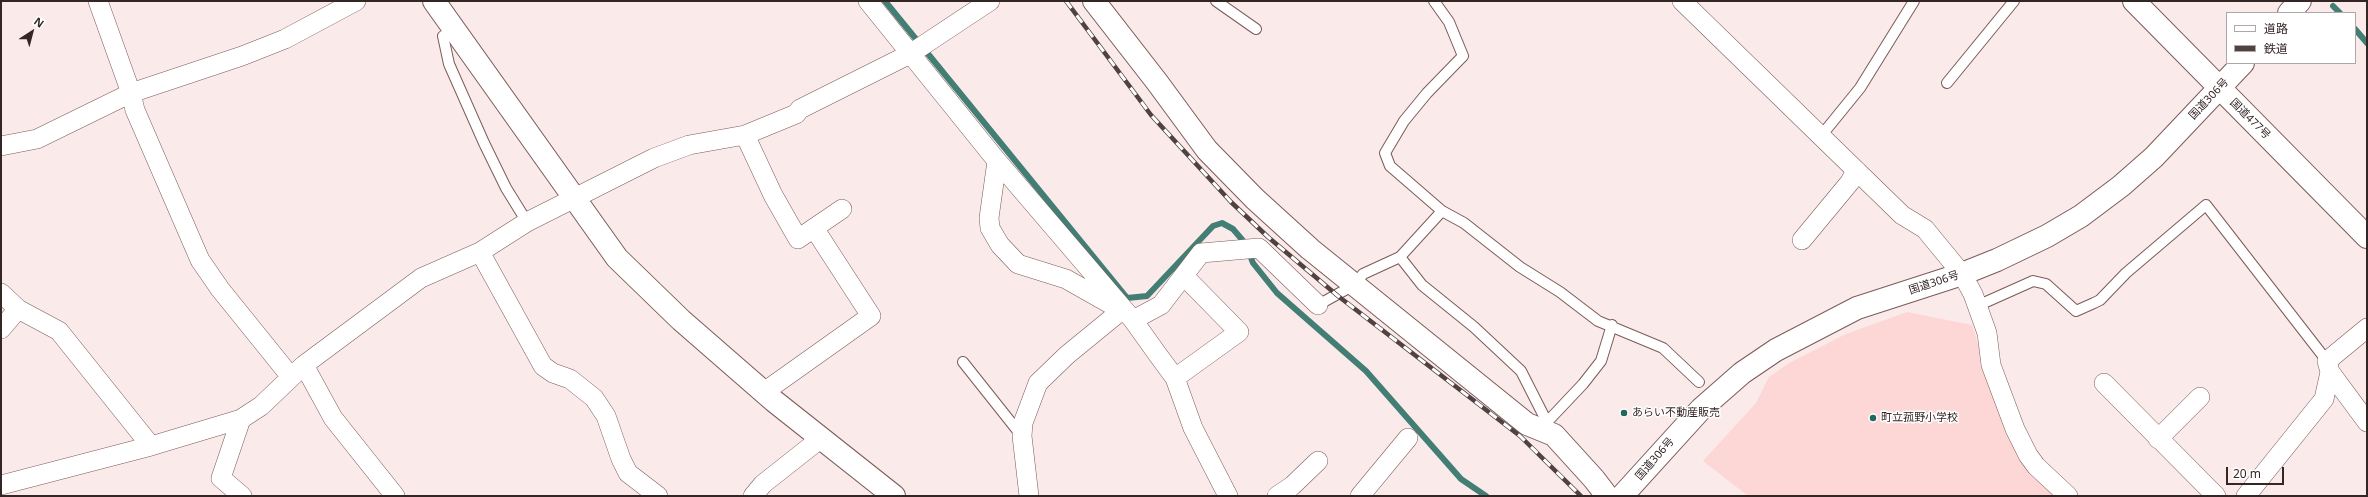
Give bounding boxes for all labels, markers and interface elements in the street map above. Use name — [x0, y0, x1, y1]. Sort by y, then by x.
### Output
north arrow — [12, 12, 52, 52]
legend — [2226, 12, 2356, 64]
text: N — [31, 13, 47, 31]
text: 道路 — [2264, 20, 2288, 37]
text: 鉄道 — [2264, 40, 2288, 57]
street label: 国道306号 — [2186, 76, 2232, 122]
street label: 国道477号 — [2227, 96, 2273, 142]
street label: 国道306号 — [1907, 269, 1961, 297]
place label: あらい不動産販売 — [1632, 406, 1720, 420]
marker: あらい不動産販売 — [1619, 408, 1629, 418]
place label: 町立菰野小学校 — [1881, 411, 1958, 425]
marker: 町立菰野小学校 — [1868, 413, 1878, 423]
street label: 国道306号 — [1633, 435, 1677, 483]
scale bar — [2228, 459, 2286, 485]
text: 20 m — [2233, 465, 2261, 482]

